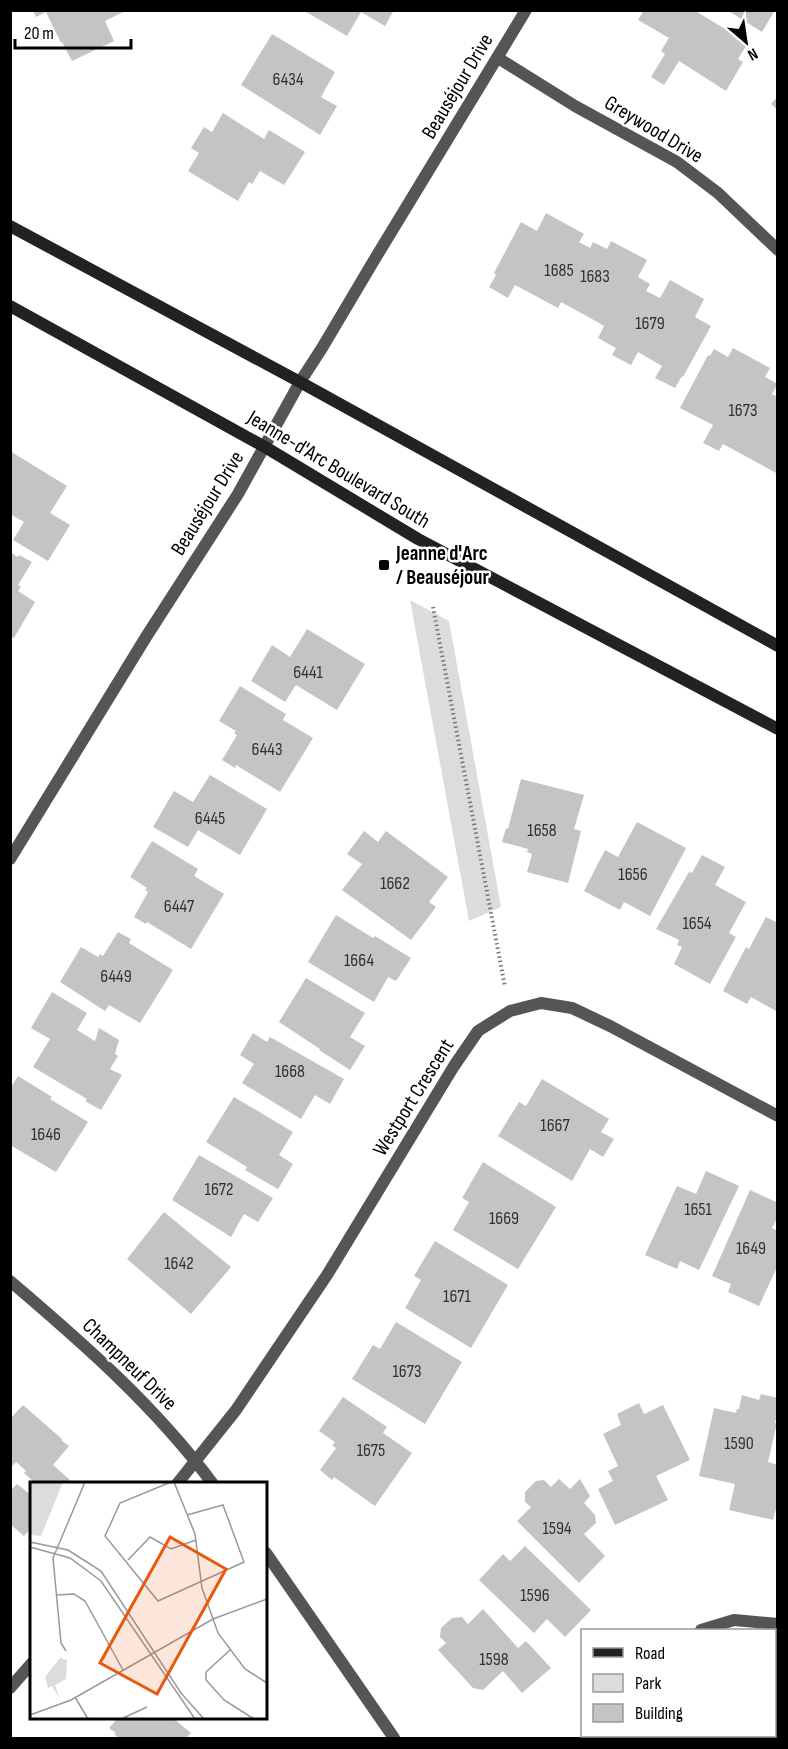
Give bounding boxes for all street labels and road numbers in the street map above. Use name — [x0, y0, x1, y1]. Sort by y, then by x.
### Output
street label: Beauséjour Drive — [416, 29, 499, 143]
street label: Greywood Drive — [600, 90, 708, 169]
street label: Jeanne-d'Arc Boulevard South — [242, 405, 435, 534]
street label: Beauséjour Drive — [166, 447, 249, 560]
street label: Westport Crescent — [368, 1034, 459, 1160]
street label: Champneuf Drive — [77, 1313, 182, 1416]

